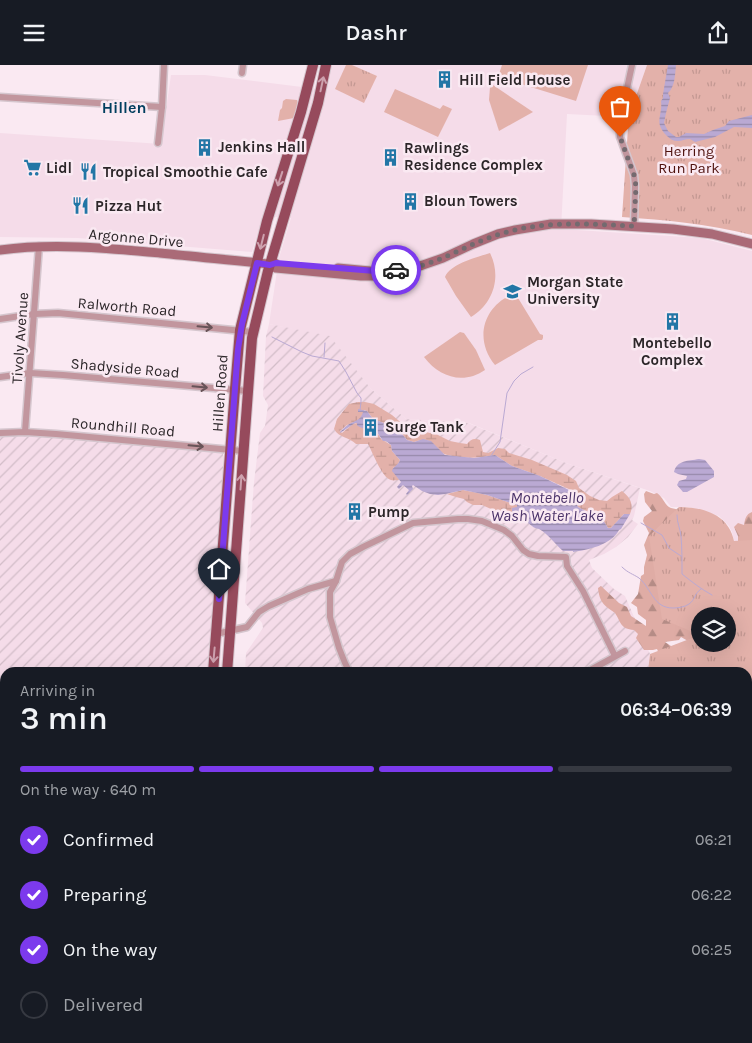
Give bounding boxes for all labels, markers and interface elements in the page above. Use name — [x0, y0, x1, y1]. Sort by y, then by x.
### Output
icon: menu — [20, 19, 48, 47]
icon: share — [704, 19, 732, 47]
text: Dashr — [345, 20, 407, 46]
building icon: Hill Field House — [435, 70, 455, 90]
place label: Hill Field House — [459, 71, 570, 89]
one-way arrow — [318, 76, 327, 92]
pin — [599, 86, 641, 137]
icon: bag — [606, 93, 634, 121]
district label: Hillen — [102, 98, 146, 117]
building icon: Jenkins Hall — [194, 137, 214, 157]
place label: Jenkins Hall — [218, 138, 305, 156]
place label: Rawlings Residence Complex — [404, 139, 544, 174]
park label: Herring Run Park — [658, 142, 720, 177]
building icon: Rawlings Residence Complex — [380, 147, 400, 167]
supermarket icon: Lidl — [22, 158, 42, 178]
place label: Lidl — [46, 159, 72, 177]
restaurant icon: Tropical Smoothie Cafe — [79, 162, 99, 182]
place label: Tropical Smoothie Cafe — [103, 163, 268, 181]
one-way arrow — [275, 171, 285, 187]
building icon: Bloun Towers — [400, 191, 420, 211]
place label: Bloun Towers — [424, 192, 518, 210]
restaurant icon: Pizza Hut — [71, 196, 91, 216]
place label: Pizza Hut — [95, 197, 162, 215]
street label: Argonne Drive — [88, 225, 184, 251]
one-way arrow — [257, 234, 266, 250]
courier — [371, 245, 421, 295]
icon: car — [382, 256, 410, 284]
place label: Morgan State University — [527, 273, 623, 308]
school or university icon: Morgan State University — [503, 281, 523, 301]
street label: Tivoly Avenue — [8, 292, 32, 384]
street label: Ralworth Road — [77, 294, 177, 320]
building icon: Montebello Complex — [662, 312, 682, 332]
one-way arrow — [197, 322, 213, 332]
place label: Montebello Complex — [632, 334, 712, 369]
street label: Shadyside Road — [70, 354, 180, 382]
street label: Hillen Road — [208, 354, 232, 432]
one-way arrow — [192, 382, 208, 391]
street label: Roundhill Road — [70, 413, 176, 441]
building icon: Surge Tank — [361, 417, 381, 437]
place label: Surge Tank — [385, 418, 464, 436]
one-way arrow — [187, 442, 203, 451]
one-way arrow — [236, 475, 246, 491]
water label: Montebello Wash Water Lake — [491, 488, 604, 525]
building icon: Pump — [344, 502, 364, 522]
place label: Pump — [368, 503, 410, 521]
pin — [198, 548, 240, 599]
icon: home — [205, 555, 233, 583]
map controls — [691, 607, 736, 652]
button: layers — [691, 607, 736, 652]
one-way arrow — [210, 647, 219, 663]
text: Arriving in — [20, 681, 95, 700]
text: 06:34–06:39 — [620, 699, 732, 721]
text: 3 min — [20, 700, 108, 737]
text: On the way · 640 m — [20, 780, 156, 799]
icon: check — [20, 826, 48, 854]
text: Confirmed — [63, 829, 154, 851]
text: 06:21 — [695, 830, 732, 849]
icon: check — [20, 881, 48, 909]
text: Preparing — [63, 884, 146, 906]
text: 06:22 — [691, 885, 732, 904]
icon: check — [20, 936, 48, 964]
text: On the way — [63, 939, 157, 961]
text: 06:25 — [691, 940, 732, 959]
text: Delivered — [63, 994, 143, 1016]

